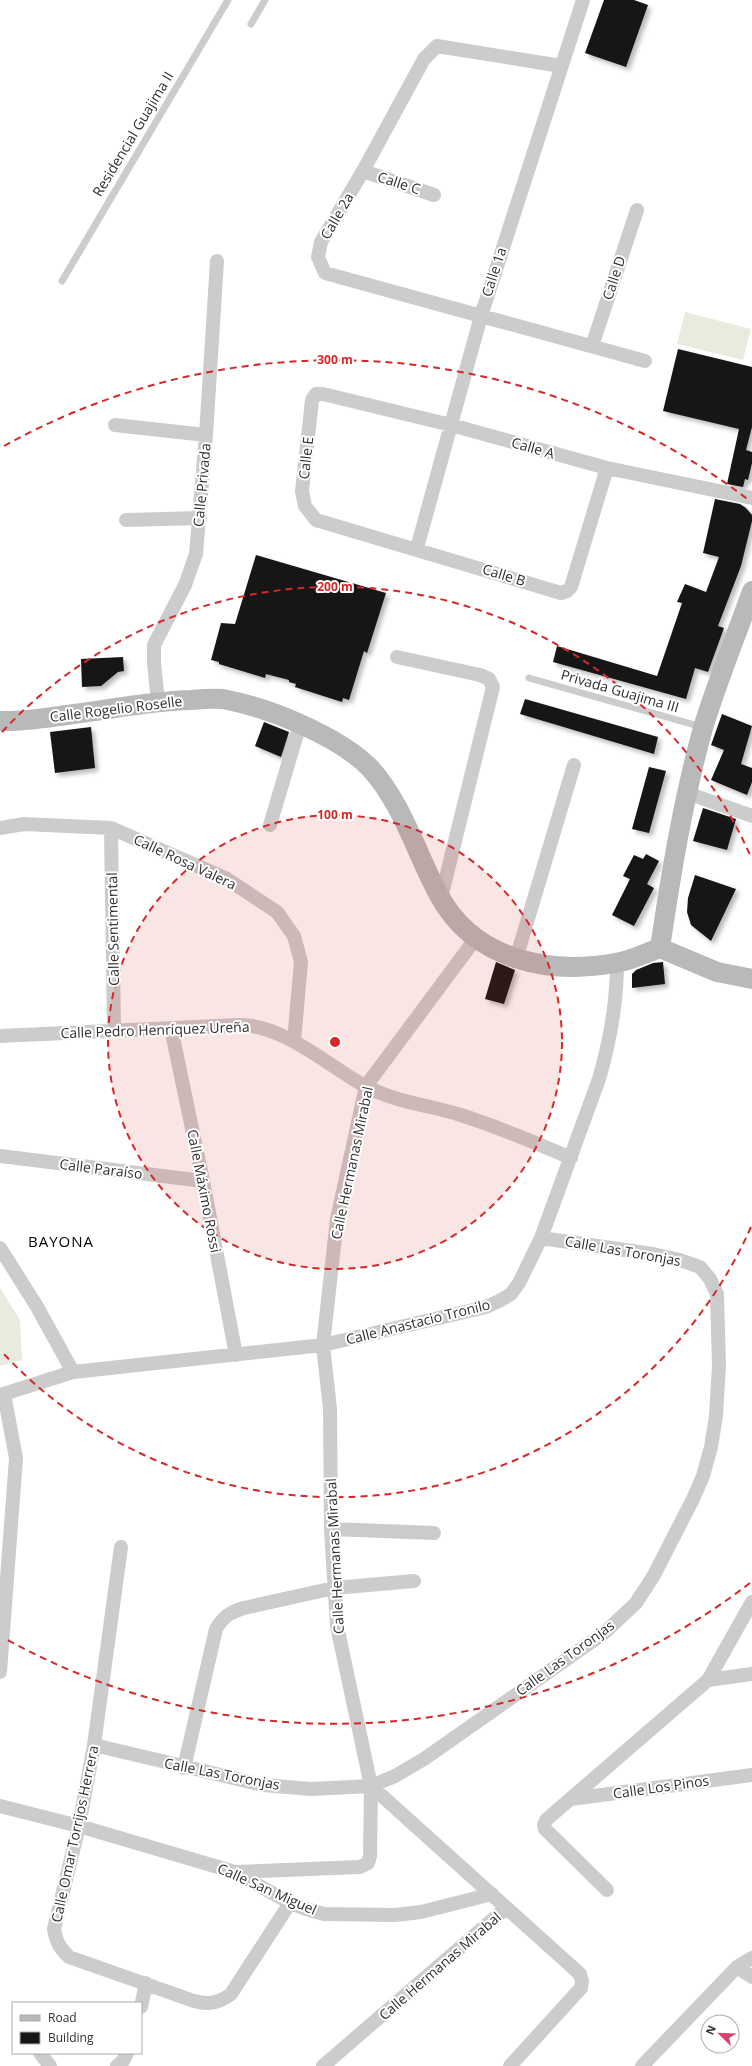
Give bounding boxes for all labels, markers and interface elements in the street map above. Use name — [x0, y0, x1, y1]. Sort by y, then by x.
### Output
street label: Residencial Guajima II — [88, 68, 177, 200]
street label: Calle C — [375, 167, 423, 198]
street label: Calle 2a — [316, 189, 358, 243]
street label: Calle 1a — [477, 245, 510, 299]
street label: Calle D — [597, 253, 630, 302]
text: 300 m — [317, 351, 353, 368]
street label: Calle A — [509, 432, 557, 463]
street label: Calle E — [294, 436, 317, 480]
street label: Calle Privada — [188, 442, 215, 528]
street label: Calle B — [480, 559, 528, 590]
text: 200 m — [317, 578, 353, 595]
street label: Privada Guajima III — [559, 665, 681, 716]
street label: Calle Rogelio Roselle — [49, 691, 183, 726]
text: 100 m — [317, 806, 353, 823]
street label: Calle Rosa Valera — [131, 829, 240, 894]
street label: Calle Sentimental — [102, 872, 123, 986]
street label: Calle Pedro Henríquez Ureña — [60, 1017, 250, 1042]
centre of rings — [328, 1035, 342, 1049]
street label: Calle Hermanas Mirabal — [326, 1085, 377, 1241]
street label: Calle Máximo Rossi — [183, 1128, 226, 1254]
street label: Calle Paraíso — [58, 1154, 144, 1183]
district label: BAYONA — [28, 1231, 94, 1251]
street label: Calle Las Toronjas — [564, 1231, 683, 1270]
street label: Calle Anastacio Tronilo — [344, 1294, 492, 1349]
street label: Calle Hermanas Mirabal — [321, 1478, 348, 1634]
street label: Calle Las Toronjas — [512, 1615, 618, 1700]
street label: Calle Omar Torrijos Herrera — [46, 1744, 103, 1924]
street label: Calle Las Toronjas — [163, 1753, 282, 1794]
street label: Calle Los Pinos — [612, 1770, 711, 1803]
street label: Calle San Miguel — [215, 1858, 320, 1919]
street label: Calle Hermanas Mirabal — [375, 1907, 505, 2024]
legend — [12, 2002, 142, 2054]
text: Road — [48, 2009, 77, 2026]
north arrow — [700, 2014, 740, 2054]
text: N — [702, 2023, 719, 2037]
text: Building — [48, 2029, 94, 2046]

